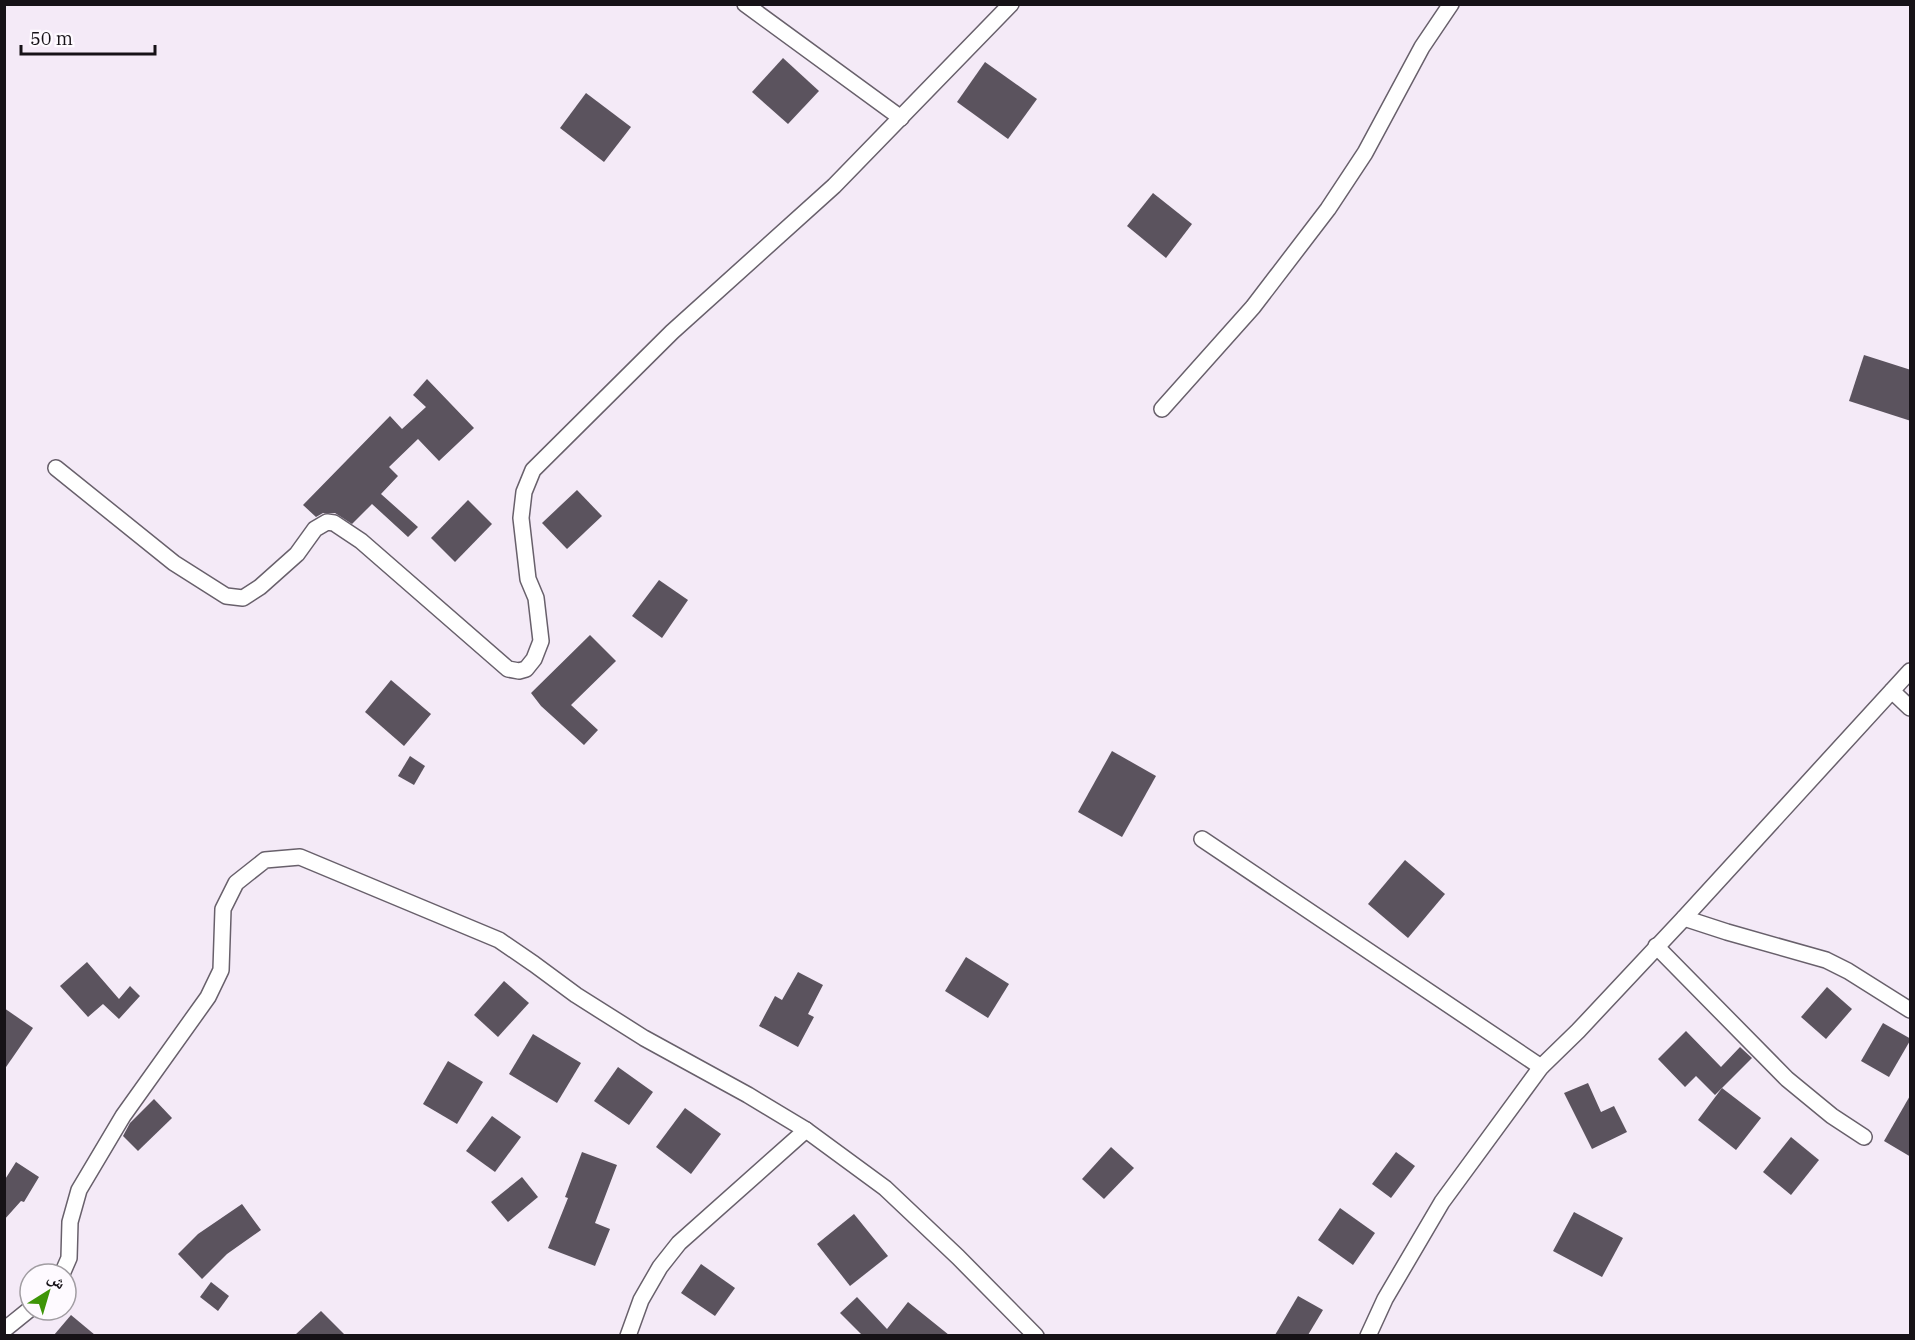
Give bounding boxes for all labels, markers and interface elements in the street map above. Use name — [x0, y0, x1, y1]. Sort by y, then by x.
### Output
scale bar — [21, 18, 154, 56]
text: 50 m — [30, 27, 73, 50]
north arrow — [18, 1262, 78, 1322]
text: ش — [44, 1267, 70, 1293]

